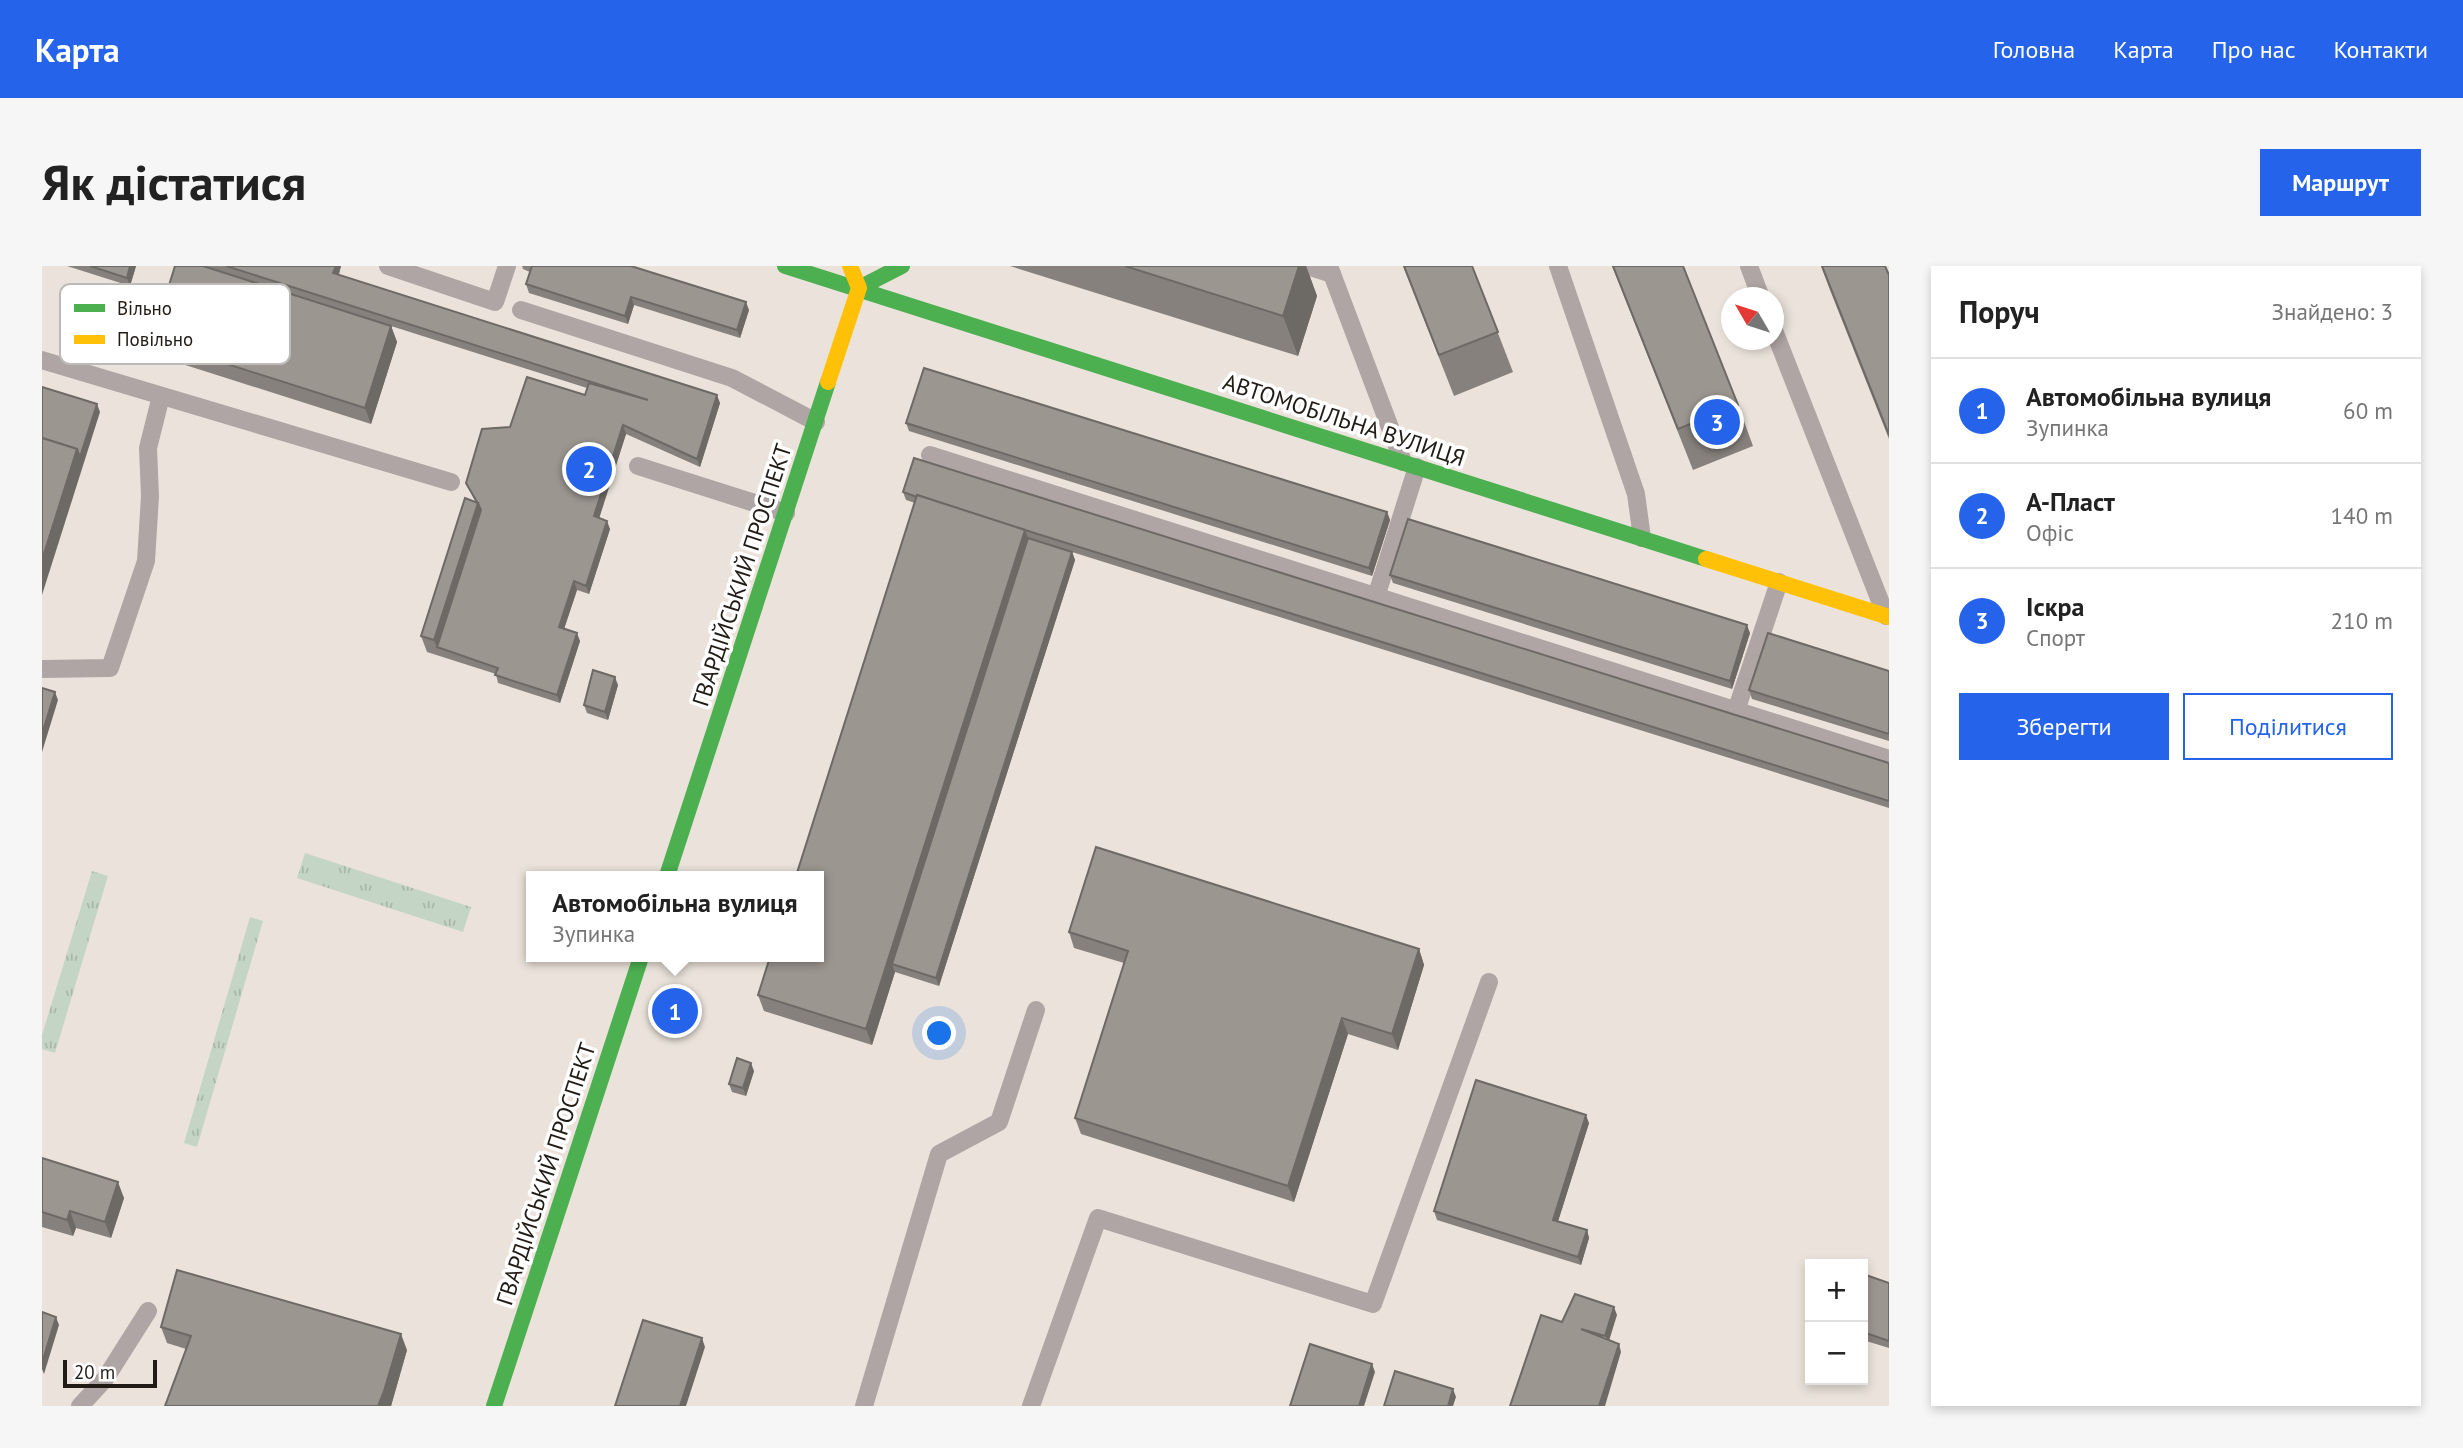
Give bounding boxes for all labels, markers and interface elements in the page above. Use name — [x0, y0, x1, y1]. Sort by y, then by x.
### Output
text: Карта — [35, 28, 120, 71]
text: Головна — [1993, 34, 2075, 65]
text: Карта — [2113, 34, 2174, 65]
text: Про нас — [2212, 34, 2296, 65]
text: Контакти — [2334, 34, 2428, 65]
button: Маршрут — [2260, 149, 2421, 216]
text: Як дістатися — [42, 150, 306, 214]
legend — [60, 284, 290, 364]
north arrow — [1721, 287, 1784, 350]
text: Поруч — [1959, 292, 2040, 331]
text: Вільно — [117, 296, 172, 320]
text: Знайдено: 3 — [2272, 297, 2393, 326]
text: Повільно — [117, 327, 193, 351]
street label: АВТОМОБІЛЬНА ВУЛИЦЯ — [1220, 367, 1469, 472]
text: Автомобільна вулиця — [2026, 380, 2271, 413]
pin: 3 — [1694, 396, 1740, 448]
text: 1 — [1975, 396, 1989, 425]
text: 60 m — [2343, 396, 2393, 425]
text: Зупинка — [2026, 413, 2109, 442]
street label: ГВАРДІЙСЬКИЙ ПРОСПЕКТ — [685, 440, 798, 710]
pin: 2 — [566, 443, 612, 495]
text: А-Пласт — [2026, 485, 2115, 518]
text: 2 — [1975, 501, 1989, 530]
text: 140 m — [2331, 501, 2393, 530]
text: Офіс — [2026, 518, 2074, 547]
text: Іскра — [2026, 590, 2084, 623]
text: 3 — [1975, 606, 1989, 635]
text: 210 m — [2331, 606, 2393, 635]
text: Спорт — [2026, 623, 2085, 652]
button: Зберегти — [1959, 693, 2169, 760]
button: Поділитися — [2183, 693, 2393, 760]
popup — [526, 871, 824, 962]
text: Автомобільна вулиця — [552, 886, 798, 919]
text: Зупинка — [552, 919, 635, 948]
pin: 1 — [652, 985, 698, 1037]
your location — [922, 1016, 956, 1050]
street label: ГВАРДІЙСЬКИЙ ПРОСПЕКТ — [489, 1039, 602, 1309]
map controls — [1805, 1259, 1868, 1385]
button: + — [1805, 1259, 1868, 1322]
button: − — [1805, 1322, 1868, 1385]
scale bar — [63, 1357, 158, 1389]
text: 20 m — [74, 1360, 115, 1384]

